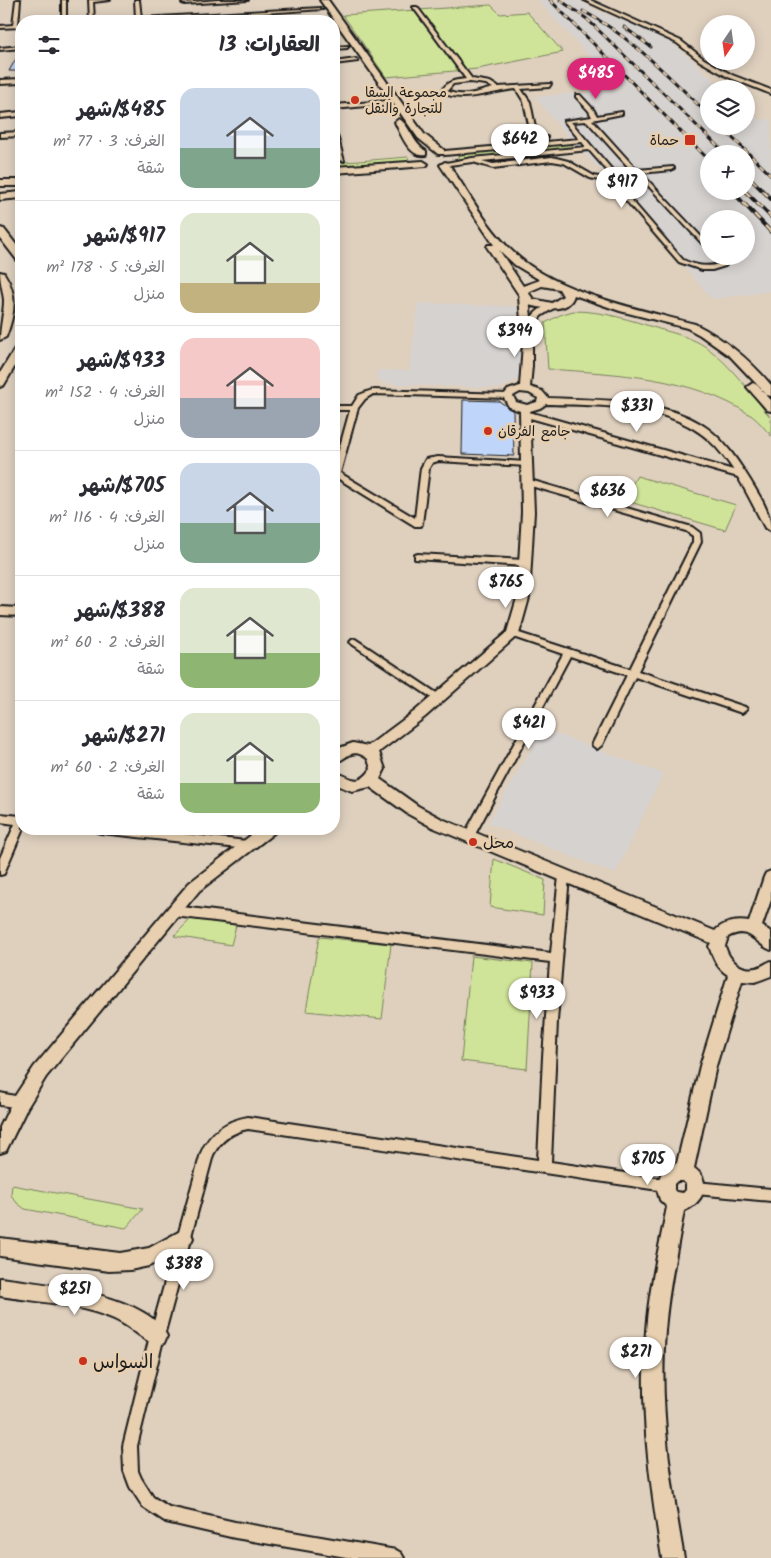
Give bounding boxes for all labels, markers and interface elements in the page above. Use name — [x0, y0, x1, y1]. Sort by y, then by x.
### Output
north arrow — [700, 15, 755, 70]
map controls — [700, 15, 755, 265]
text: العقارات: 13 — [219, 29, 320, 62]
icon: filters — [35, 31, 63, 59]
pin: $485 — [566, 58, 626, 100]
text: $485 — [578, 61, 614, 86]
button: layers — [700, 80, 755, 135]
place label: مجموعة السقا للتجارة والنقل — [365, 82, 447, 120]
text: $485/شهر — [77, 94, 165, 127]
marker: مجموعة السقا للتجارة والنقل — [349, 94, 361, 106]
icon: home — [220, 108, 280, 168]
pin: $642 — [490, 124, 550, 166]
text: $642 — [502, 127, 538, 152]
text: الغرف: 3 · 77 m² — [53, 129, 165, 154]
place label: حماة — [650, 130, 679, 152]
marker: حماة — [683, 133, 697, 147]
button: + — [700, 145, 755, 200]
text: شقة — [137, 156, 165, 181]
pin: $917 — [592, 166, 652, 209]
text: $917 — [607, 170, 637, 195]
button: − — [700, 210, 755, 265]
text: $917/شهر — [85, 220, 165, 253]
icon: home — [220, 233, 280, 293]
text: الغرف: 5 · 178 m² — [46, 255, 165, 280]
text: منزل — [133, 282, 165, 307]
pin: $394 — [485, 316, 545, 358]
text: $394 — [497, 319, 533, 344]
text: $933/شهر — [78, 345, 165, 378]
icon: home — [220, 358, 280, 418]
text: الغرف: 4 · 152 m² — [45, 380, 165, 405]
pin: $331 — [607, 390, 667, 433]
text: $331 — [621, 394, 653, 419]
text: منزل — [133, 407, 165, 432]
place label: جامع الفرقان — [498, 421, 571, 443]
marker: جامع الفرقان — [482, 425, 494, 437]
text: $705/شهر — [80, 470, 165, 503]
pin: $636 — [578, 476, 638, 518]
text: $636 — [590, 479, 626, 504]
icon: home — [220, 483, 280, 543]
text: الغرف: 4 · 116 m² — [49, 505, 165, 530]
text: منزل — [133, 532, 165, 557]
pin: $765 — [476, 566, 536, 609]
text: $765 — [489, 570, 523, 595]
text: $388/شهر — [75, 595, 165, 628]
icon: home — [220, 608, 280, 668]
text: الغرف: 2 · 60 m² — [51, 630, 165, 655]
text: شقة — [137, 657, 165, 682]
pin: $421 — [499, 708, 559, 750]
text: $421 — [513, 711, 545, 736]
text: $271/شهر — [83, 720, 165, 753]
icon: home — [220, 733, 280, 793]
text: الغرف: 2 · 60 m² — [51, 755, 165, 780]
text: شقة — [137, 782, 165, 807]
place label: محل — [483, 831, 514, 856]
marker: محل — [467, 836, 479, 848]
pin: $933 — [507, 978, 567, 1020]
text: $933 — [519, 981, 555, 1006]
pin: $705 — [618, 1144, 678, 1186]
text: $705 — [631, 1147, 665, 1172]
pin: $388 — [154, 1248, 214, 1291]
text: $388 — [165, 1252, 203, 1277]
pin: $251 — [45, 1274, 105, 1316]
text: $251 — [59, 1277, 91, 1302]
pin: $271 — [606, 1336, 666, 1379]
text: $271 — [620, 1340, 652, 1365]
place label: السواس — [93, 1348, 153, 1378]
marker: السواس — [77, 1355, 89, 1367]

